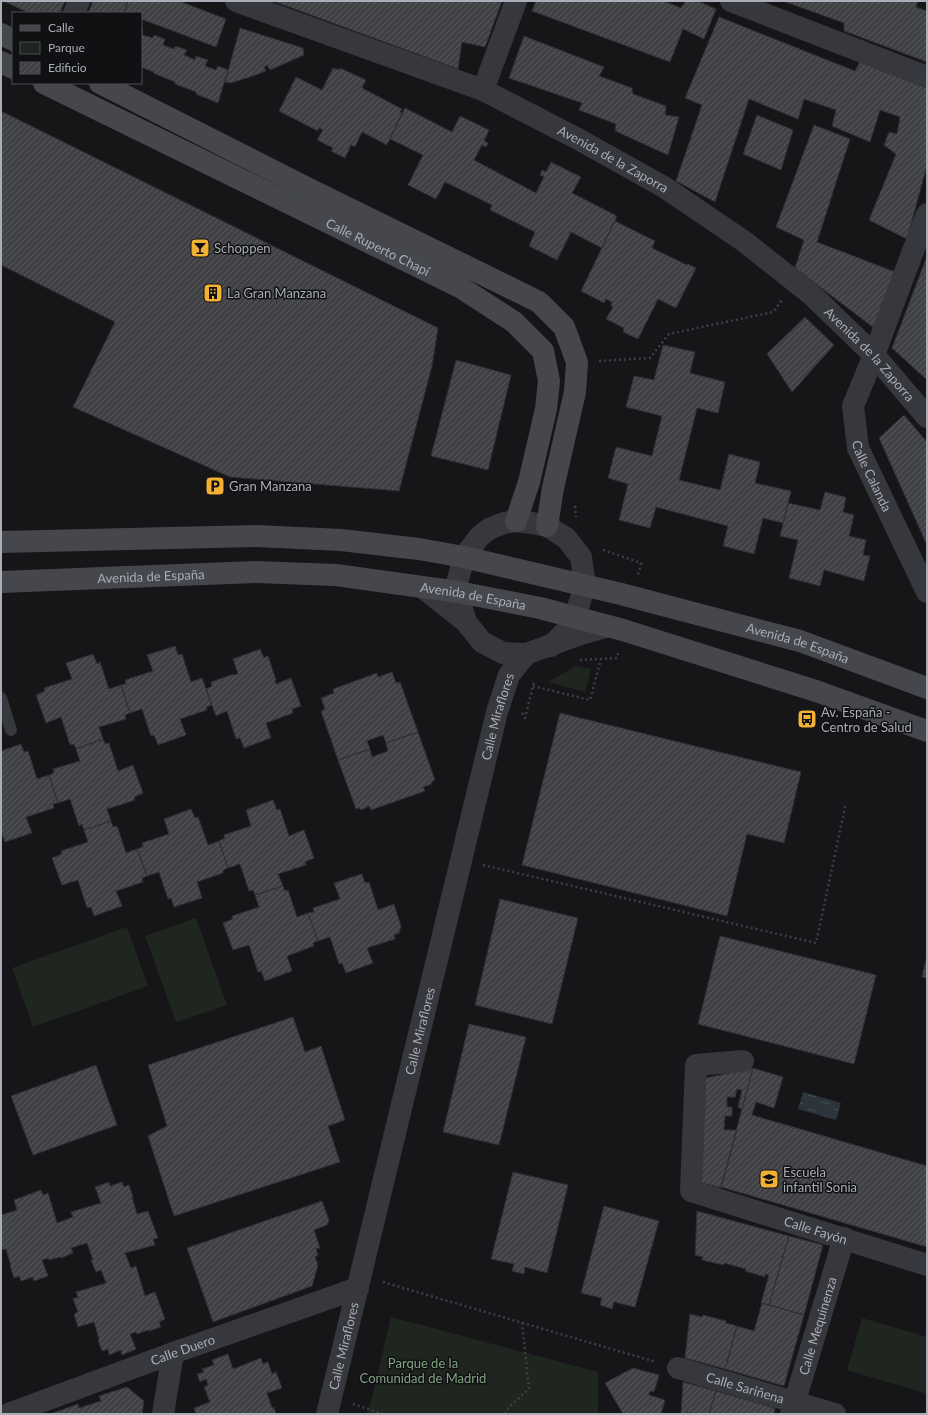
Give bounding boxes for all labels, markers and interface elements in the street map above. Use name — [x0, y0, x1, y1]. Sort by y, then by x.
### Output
legend — [12, 12, 142, 84]
text: Calle — [48, 20, 74, 35]
text: Parque — [48, 40, 85, 55]
text: Edificio — [48, 60, 87, 75]
street label: Avenida de la Zaporra — [555, 122, 672, 196]
street label: Calle Ruperto Chapí — [323, 215, 433, 279]
bar icon: Schoppen — [189, 237, 211, 259]
place label: Schoppen — [214, 240, 271, 256]
building icon: La Gran Manzana — [202, 282, 224, 304]
place label: La Gran Manzana — [227, 285, 326, 301]
street label: Avenida de la Zaporra — [821, 304, 918, 405]
street label: Calle Calanda — [849, 439, 895, 514]
parking icon: Gran Manzana — [204, 475, 226, 497]
place label: Gran Manzana — [229, 478, 312, 494]
street label: Avenida de España — [97, 566, 205, 586]
street label: Avenida de España — [419, 579, 527, 613]
street label: Avenida de España — [744, 619, 851, 666]
street label: Calle Miraflores — [478, 671, 517, 762]
place label: Av. España - Centro de Salud — [821, 704, 912, 735]
bus stop icon: Av. España - Centro de Salud — [796, 708, 818, 730]
street label: Calle Miraflores — [401, 985, 438, 1077]
place label: Escuela infantil Sonia — [783, 1164, 857, 1195]
school or university icon: Escuela infantil Sonia — [758, 1168, 780, 1190]
street label: Calle Fayón — [782, 1213, 849, 1248]
street label: Calle Mequinenza — [795, 1275, 840, 1377]
street label: Calle Miraflores — [325, 1300, 362, 1391]
street label: Calle Duero — [148, 1331, 217, 1369]
park label: Parque de la Comunidad de Madrid — [360, 1355, 486, 1386]
street label: Calle Sariñena — [704, 1369, 786, 1407]

